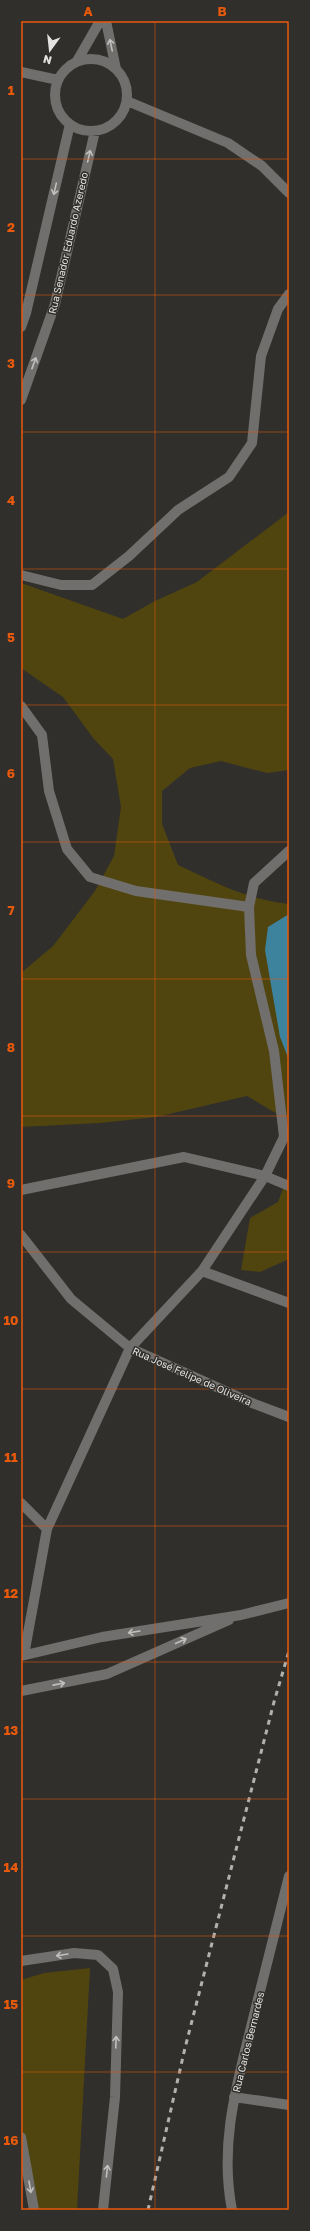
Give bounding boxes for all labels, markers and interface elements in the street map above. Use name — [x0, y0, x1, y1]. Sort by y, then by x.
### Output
text: A — [83, 3, 93, 19]
text: B — [217, 3, 227, 19]
north arrow — [30, 30, 70, 70]
one-way arrow — [107, 39, 115, 52]
text: N — [42, 53, 53, 68]
text: 1 — [8, 82, 15, 98]
one-way arrow — [85, 150, 93, 163]
street label: Rua Senador Eduardo Azeredo — [46, 171, 90, 315]
one-way arrow — [51, 182, 58, 195]
text: 2 — [7, 219, 15, 235]
text: 3 — [7, 355, 15, 371]
one-way arrow — [31, 357, 38, 370]
text: 4 — [7, 492, 15, 508]
text: 5 — [7, 629, 15, 645]
text: 6 — [7, 765, 15, 781]
text: 7 — [7, 902, 15, 918]
text: 8 — [7, 1039, 15, 1055]
text: 9 — [7, 1175, 15, 1191]
text: 10 — [3, 1312, 19, 1328]
street label: Rua José Felipe de Oliveira — [131, 1344, 253, 1408]
text: 11 — [4, 1449, 18, 1465]
text: 12 — [4, 1585, 18, 1601]
one-way arrow — [128, 1628, 141, 1636]
one-way arrow — [175, 1637, 187, 1645]
one-way arrow — [52, 1679, 65, 1687]
text: 13 — [4, 1722, 18, 1738]
text: 14 — [4, 1859, 18, 1875]
one-way arrow — [56, 1951, 69, 1959]
street label: Rua Carlos Bernardes — [230, 1990, 266, 2094]
text: 15 — [4, 1996, 18, 2012]
one-way arrow — [113, 2036, 120, 2049]
text: 16 — [4, 2132, 18, 2148]
one-way arrow — [103, 2165, 111, 2178]
one-way arrow — [26, 2180, 34, 2193]

